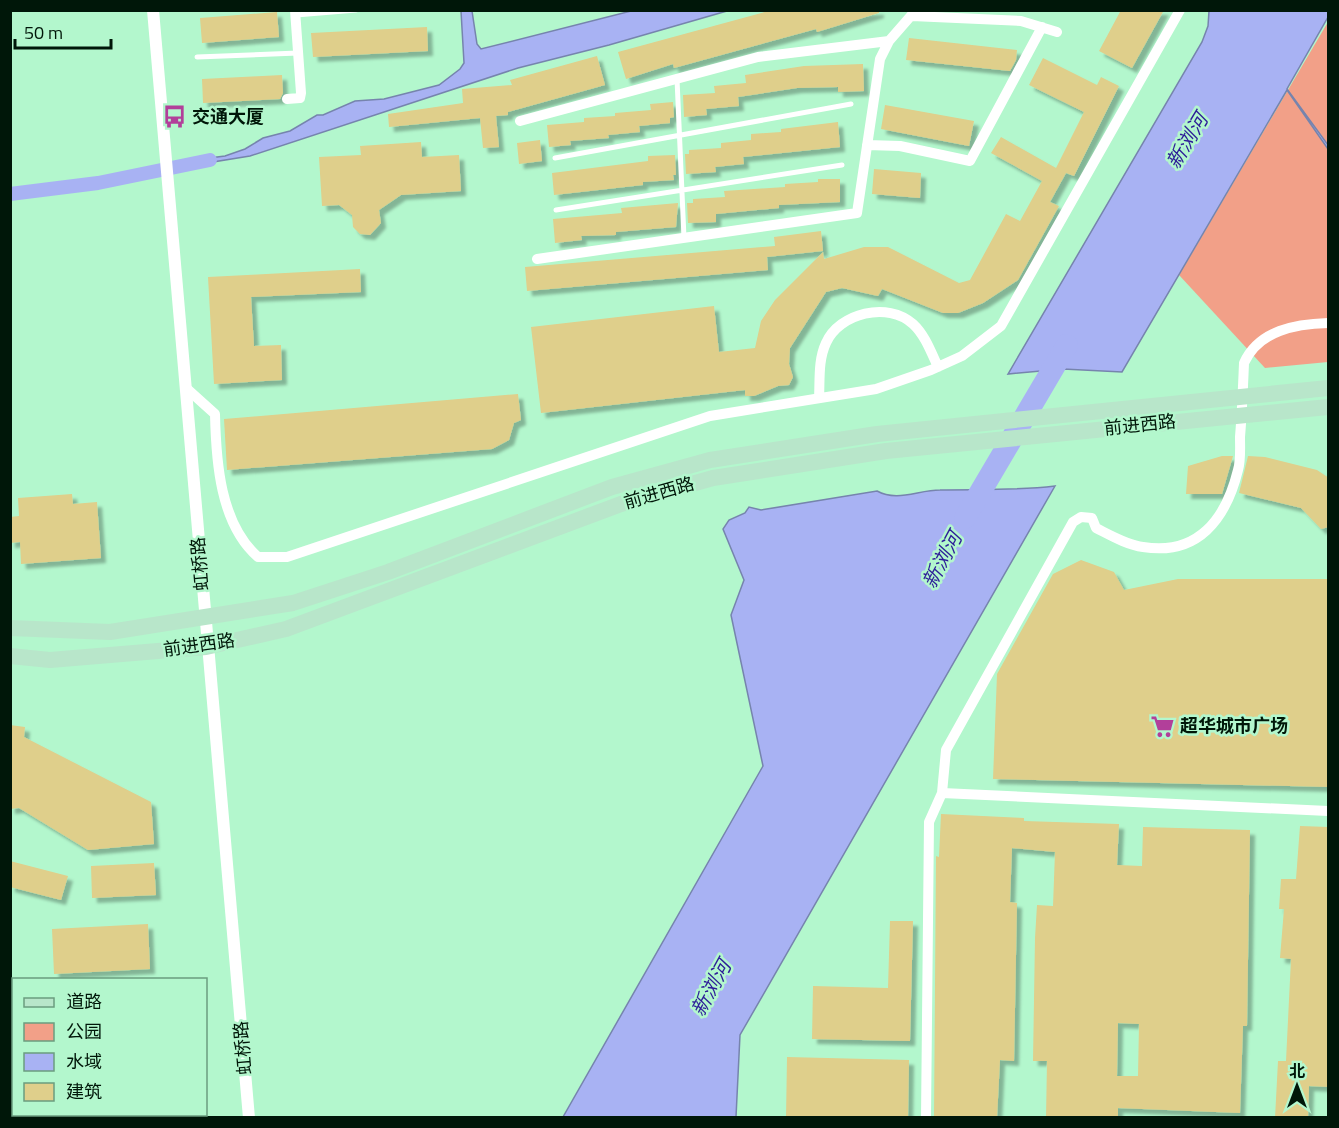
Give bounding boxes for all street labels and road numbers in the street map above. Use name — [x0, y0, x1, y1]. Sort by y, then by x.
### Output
street label: 前进西路 — [1103, 407, 1177, 442]
street label: 前进西路 — [621, 470, 697, 515]
street label: 虹桥路 — [184, 536, 215, 592]
street label: 前进西路 — [161, 626, 236, 663]
street label: 虹桥路 — [227, 1020, 258, 1076]

